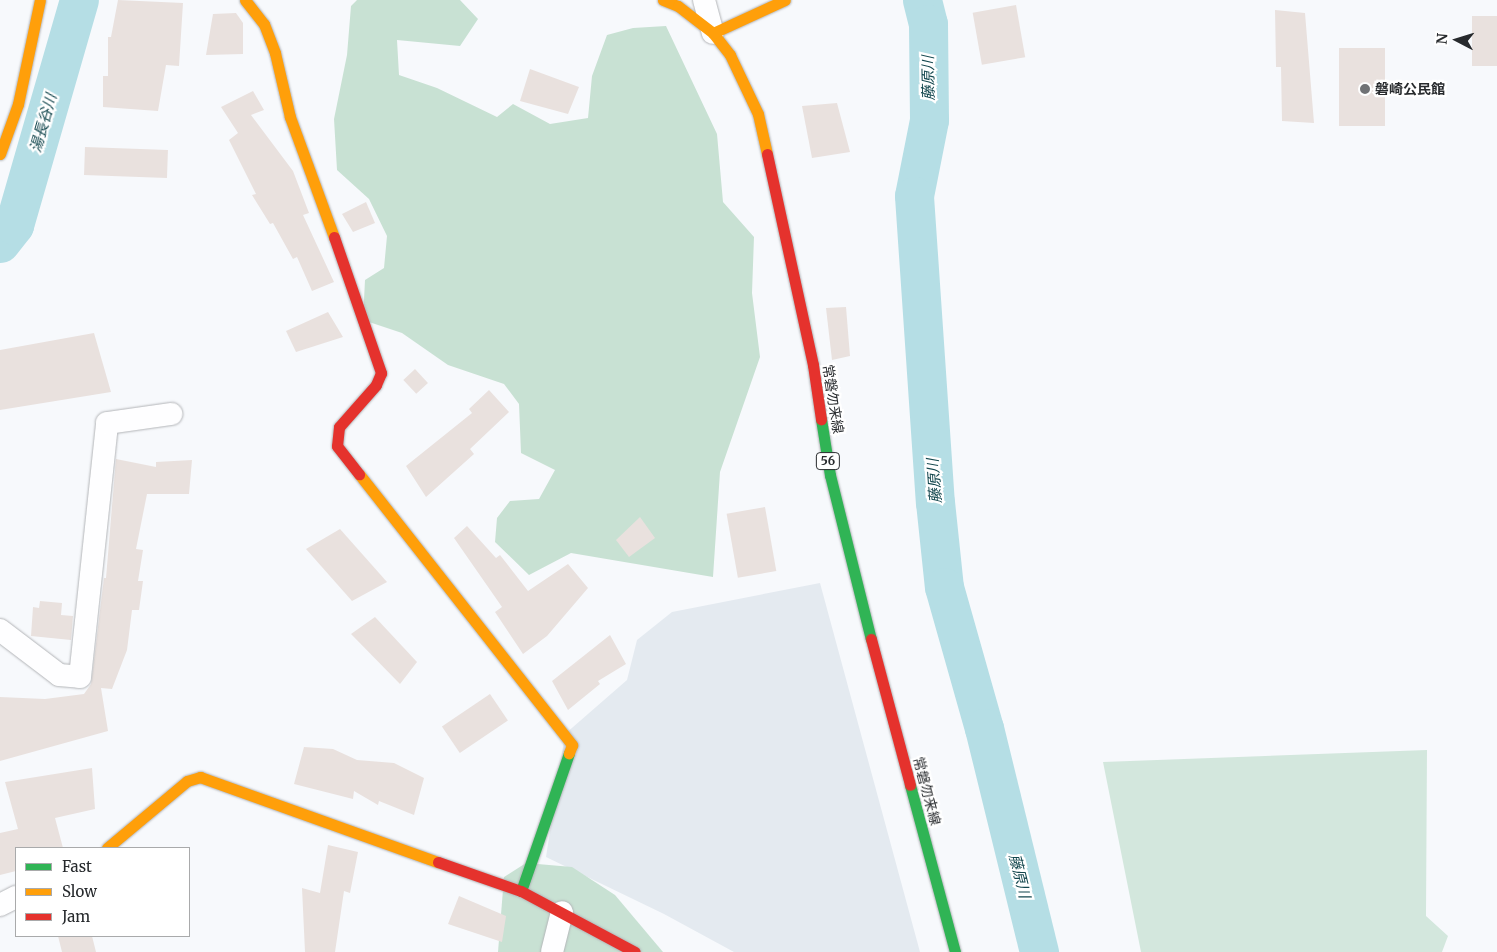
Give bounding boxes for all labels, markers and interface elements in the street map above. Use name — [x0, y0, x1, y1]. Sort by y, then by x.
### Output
north arrow — [1432, 15, 1482, 65]
text: N — [1433, 32, 1452, 45]
water label: 藤原川 — [919, 55, 937, 101]
place label: 磐崎公民館 — [1375, 81, 1445, 97]
marker: 磐崎公民館 — [1359, 83, 1371, 95]
water label: 湯長谷川 — [26, 92, 60, 154]
street label: 常磐勿来線 — [819, 363, 847, 435]
road number: 56 — [816, 452, 840, 471]
water label: 藤原川 — [923, 458, 945, 504]
street label: 常磐勿来線 — [910, 755, 944, 827]
legend — [15, 847, 190, 937]
water label: 藤原川 — [1006, 852, 1034, 900]
text: Fast — [62, 857, 92, 876]
text: Slow — [62, 882, 97, 901]
text: Jam — [62, 907, 90, 926]

